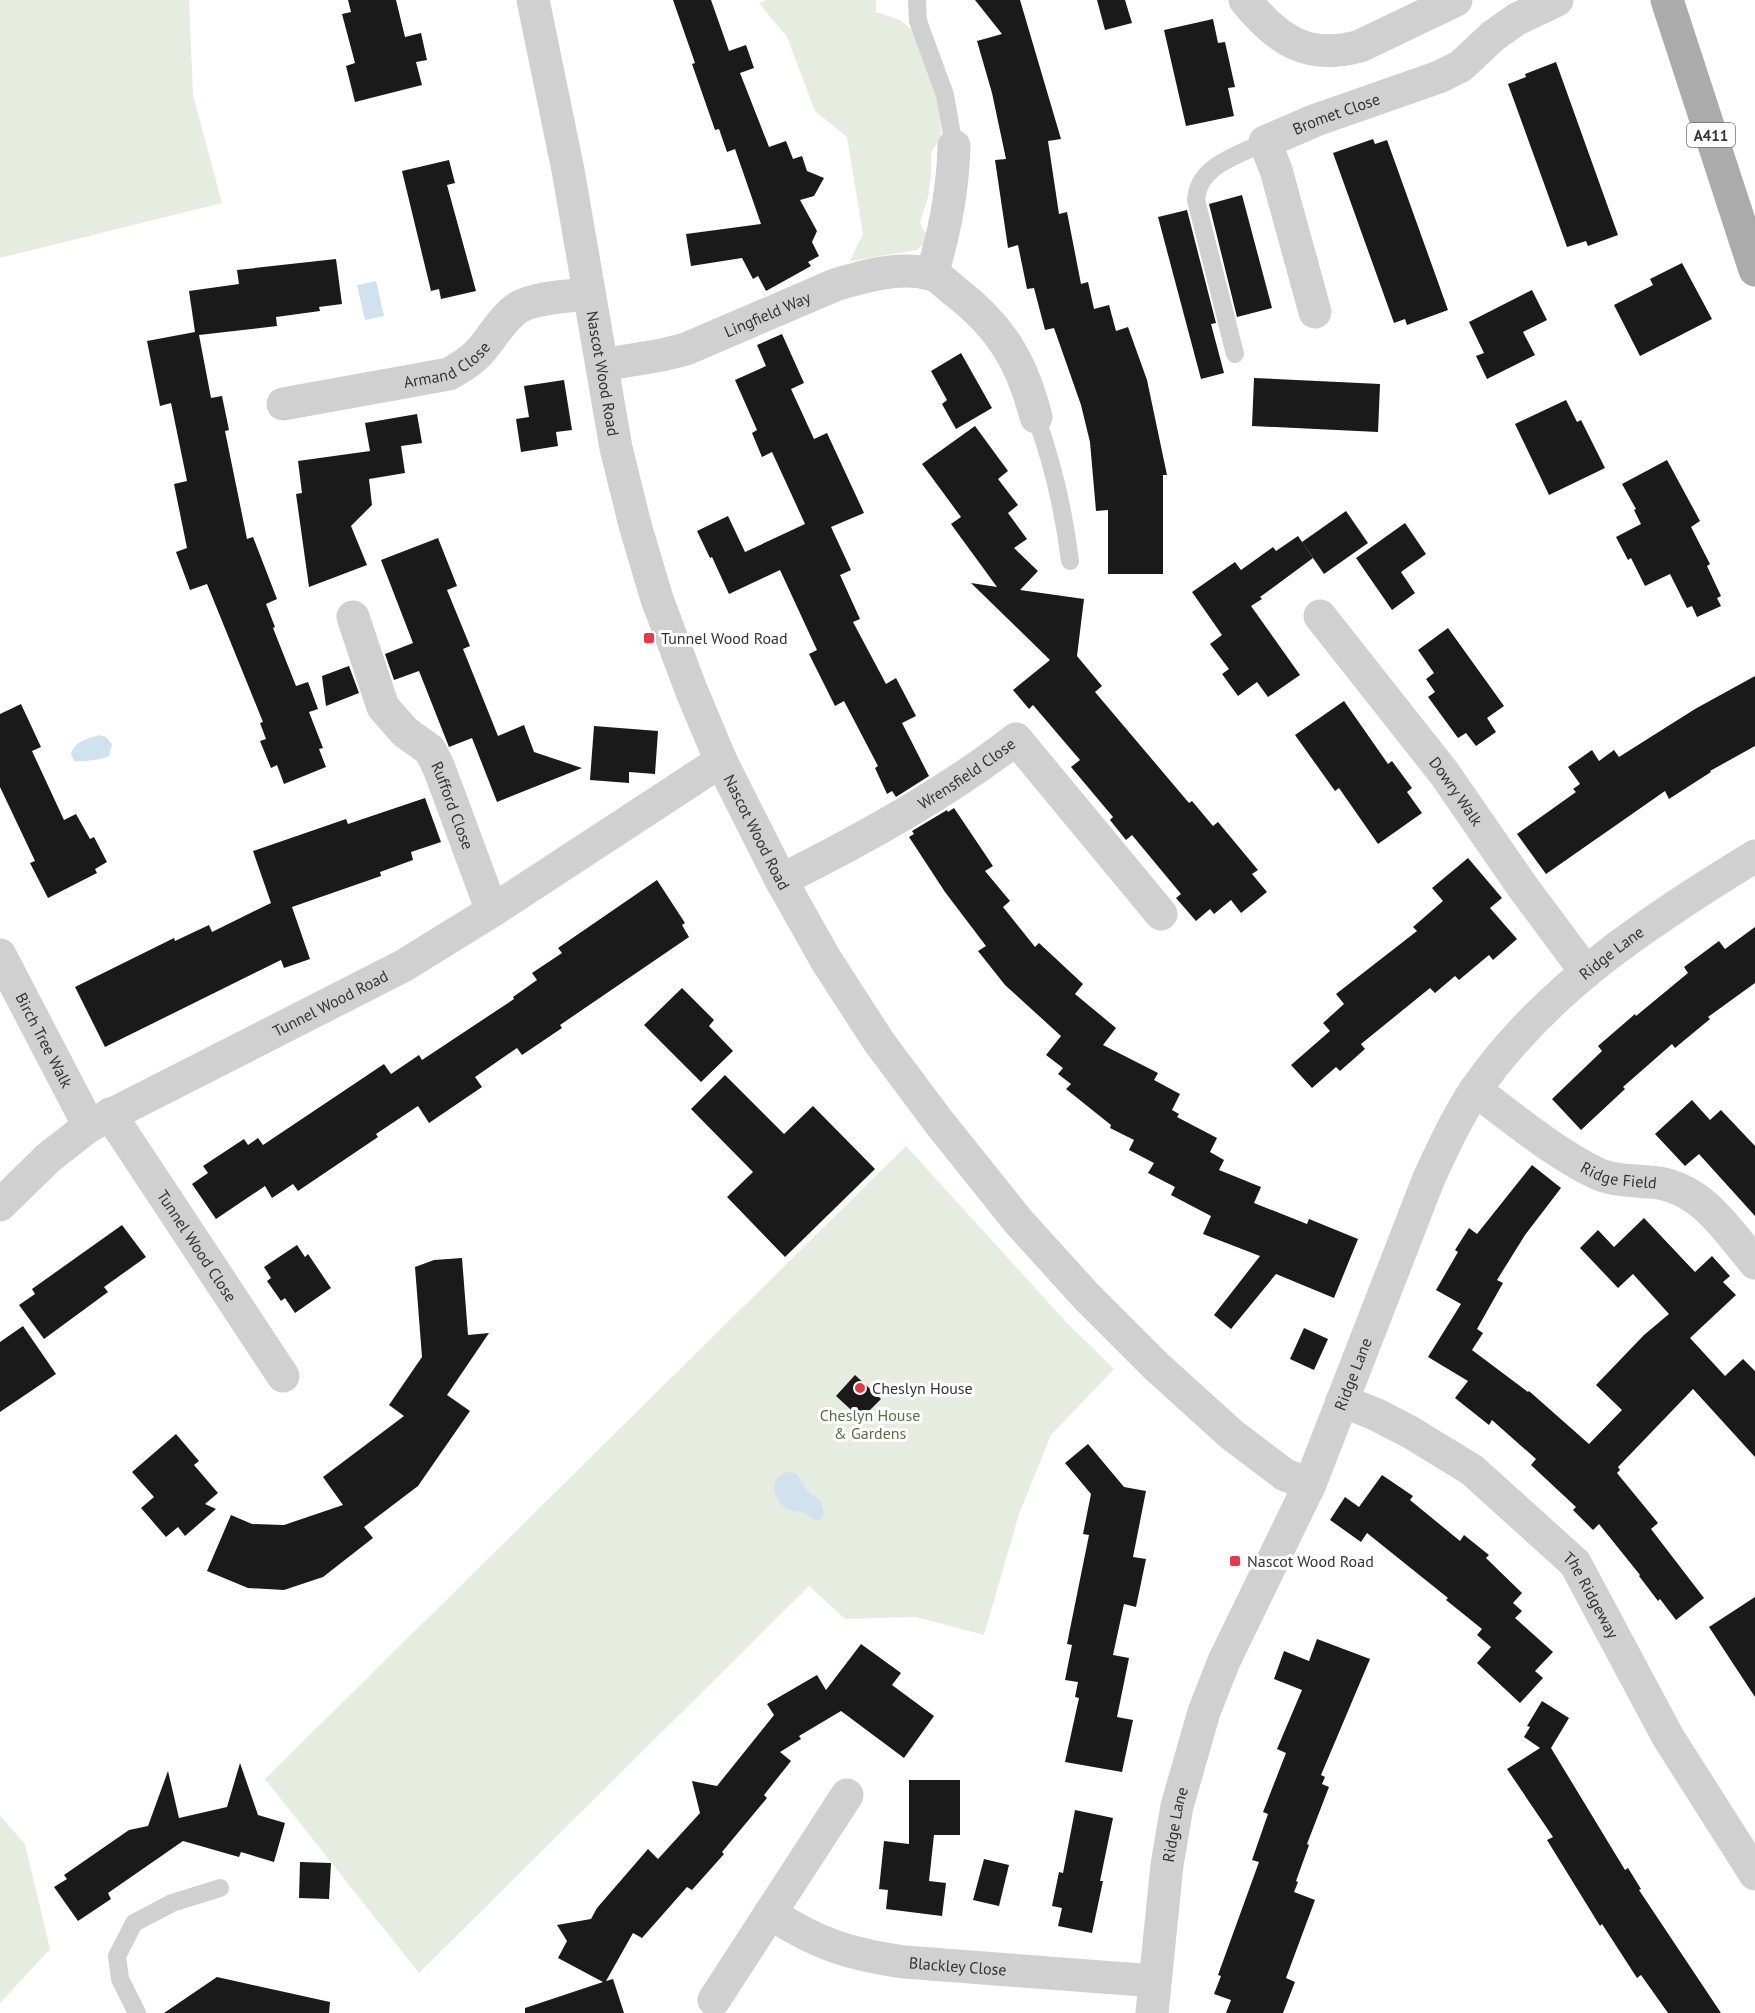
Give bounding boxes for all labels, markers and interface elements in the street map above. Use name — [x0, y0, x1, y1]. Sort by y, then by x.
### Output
street label: Bromet Close — [1289, 88, 1382, 139]
road number: A411 — [1687, 123, 1735, 147]
street label: Lingfield Way — [721, 287, 814, 341]
street label: Nascot Wood Road — [582, 309, 624, 438]
street label: Armand Close — [402, 337, 494, 392]
place label: Tunnel Wood Road — [661, 628, 788, 648]
marker: Tunnel Wood Road — [642, 631, 656, 645]
street label: Wrensfield Close — [914, 733, 1019, 813]
street label: Dowry Walk — [1425, 753, 1488, 830]
street label: Rufford Close — [427, 758, 478, 852]
street label: Nascot Wood Road — [719, 771, 794, 893]
street label: Ridge Lane — [1575, 921, 1648, 984]
street label: Tunnel Wood Road — [269, 965, 391, 1041]
street label: Birch Tree Walk — [11, 989, 77, 1091]
street label: Ridge Field — [1577, 1157, 1658, 1193]
street label: Tunnel Wood Close — [153, 1186, 241, 1306]
street label: Ridge Lane — [1330, 1335, 1376, 1413]
place label: Cheslyn House — [872, 1378, 973, 1398]
marker: Cheslyn House — [853, 1381, 867, 1395]
park label: Cheslyn House & Gardens — [820, 1405, 920, 1443]
street label: The Ridgeway — [1559, 1547, 1624, 1642]
place label: Nascot Wood Road — [1247, 1551, 1374, 1571]
marker: Nascot Wood Road — [1228, 1554, 1242, 1568]
street label: Ridge Lane — [1158, 1784, 1192, 1864]
street label: Blackley Close — [908, 1952, 1007, 1980]

